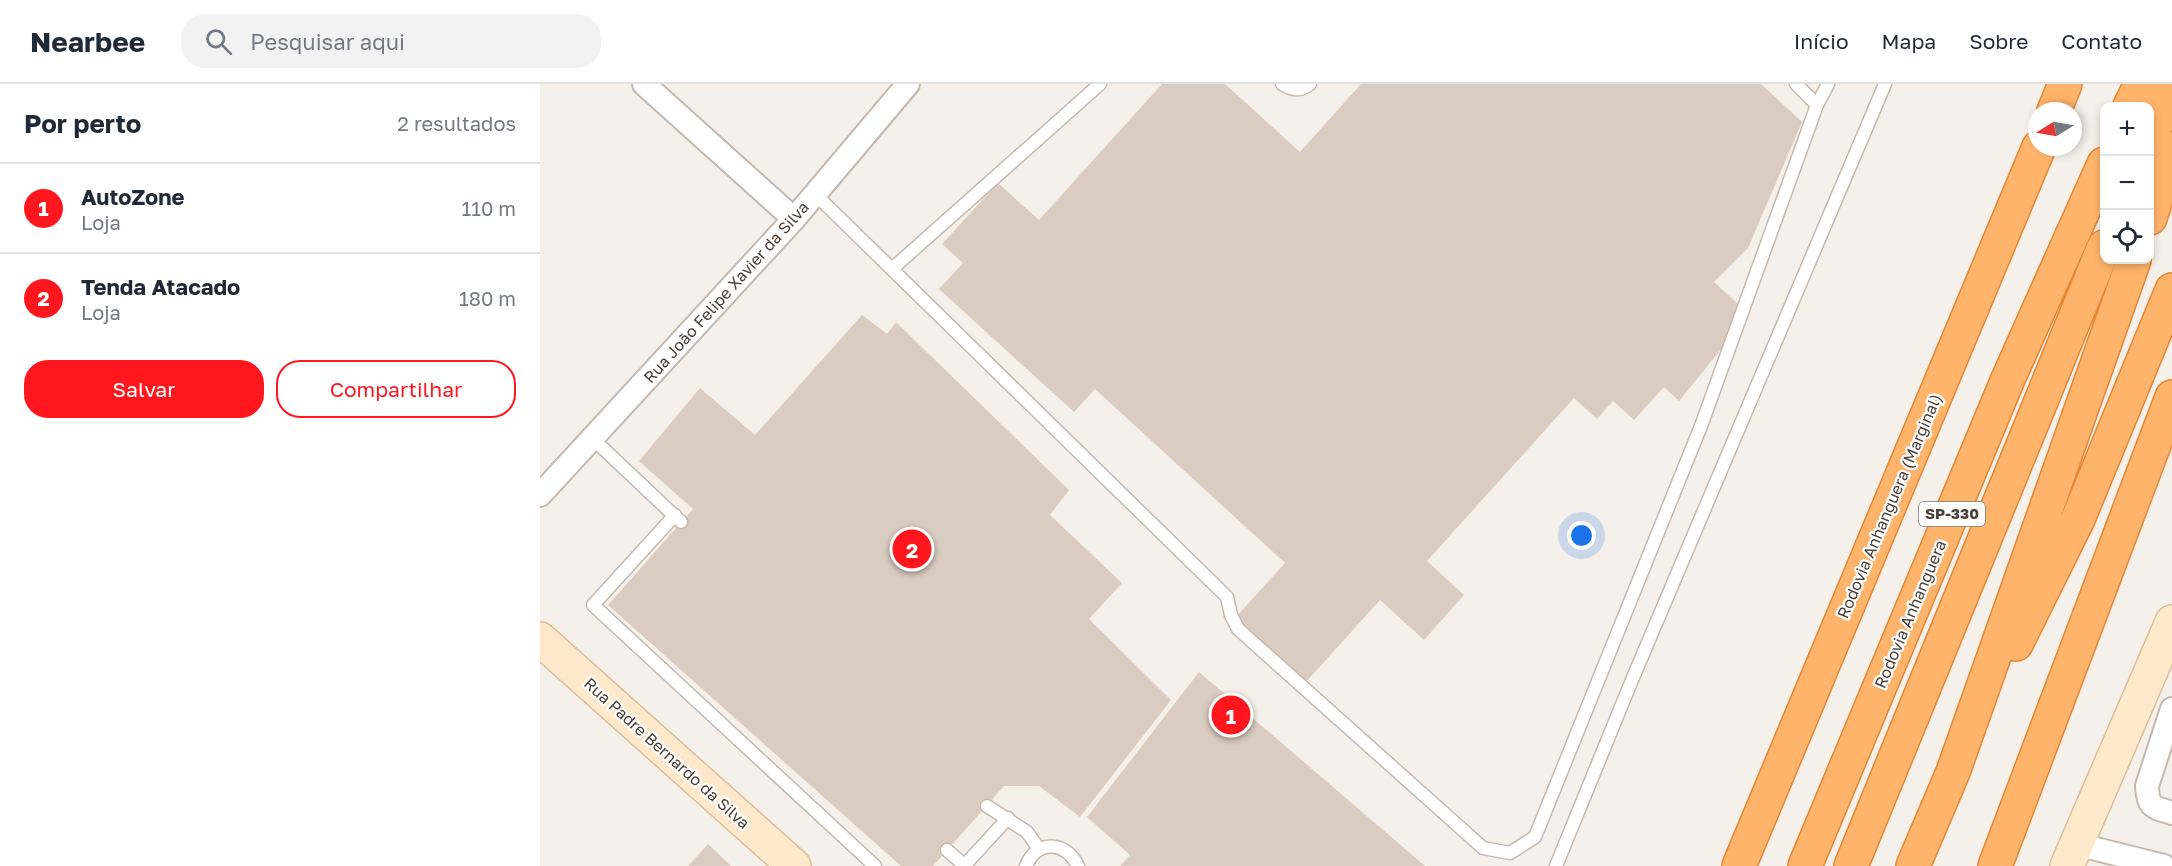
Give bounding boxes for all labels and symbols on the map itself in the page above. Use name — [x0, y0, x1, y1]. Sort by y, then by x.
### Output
north arrow — [2028, 102, 2082, 156]
street label: Rua João Felipe Xavier da Silva — [639, 197, 813, 387]
street label: Rodovia Anhanguera (Marginal) — [1833, 391, 1945, 621]
road number: SP-330 — [1919, 502, 1985, 526]
your location — [1567, 521, 1596, 550]
pin: 2 — [892, 526, 932, 572]
street label: Rodovia Anhanguera — [1870, 537, 1950, 691]
street label: Rua Padre Bernardo da Silva — [580, 673, 754, 833]
pin: 1 — [1212, 692, 1250, 738]

